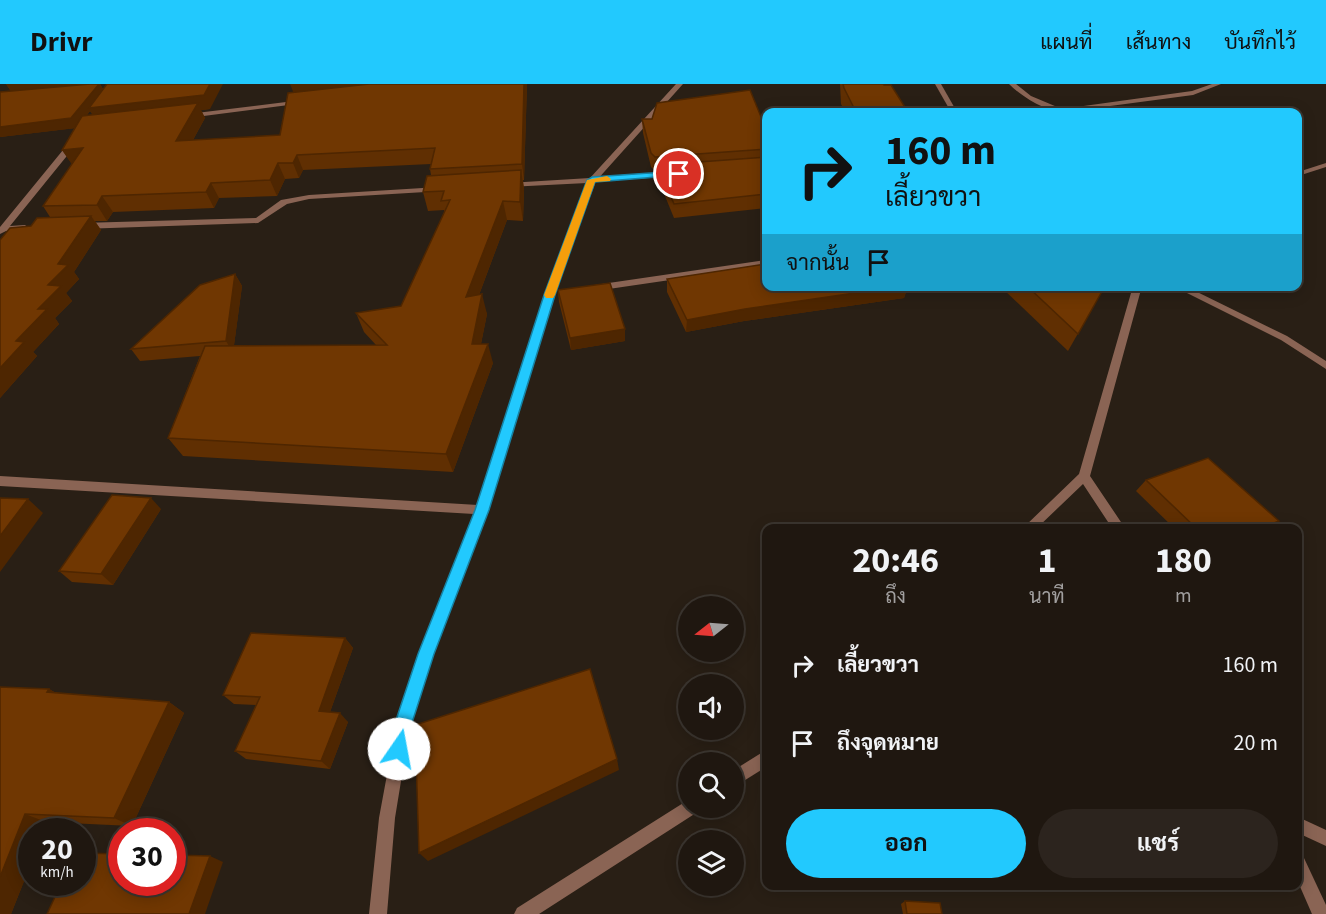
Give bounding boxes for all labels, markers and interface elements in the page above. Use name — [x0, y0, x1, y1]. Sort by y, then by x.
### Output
text: Drivr — [30, 22, 92, 62]
text: แผนที่ — [1040, 27, 1093, 57]
text: เส้นทาง — [1126, 27, 1191, 57]
text: บันทึกไว้ — [1224, 27, 1296, 57]
text: 160 m — [885, 121, 996, 181]
icon: right — [786, 132, 864, 210]
pin — [653, 148, 704, 199]
icon: arrive — [662, 157, 695, 190]
text: เลี้ยวขวา — [885, 178, 981, 217]
icon: arrive — [862, 246, 895, 279]
text: จากนั้น — [786, 247, 850, 279]
text: 20:46 — [852, 535, 939, 586]
text: 1 — [1037, 535, 1056, 586]
text: 180 — [1155, 535, 1212, 586]
text: m — [1175, 582, 1192, 610]
text: ถึง — [885, 583, 906, 611]
text: นาที — [1029, 583, 1065, 611]
north arrow — [678, 596, 744, 662]
map controls — [678, 596, 744, 896]
icon: right — [786, 649, 819, 682]
text: เลี้ยวขวา — [837, 649, 919, 681]
text: 160 m — [1223, 649, 1278, 681]
button: sound — [678, 674, 744, 740]
position arrow — [367, 717, 431, 781]
icon: arrive — [786, 727, 819, 760]
text: ถึงจุดหมาย — [837, 727, 939, 759]
text: 20 m — [1233, 727, 1278, 759]
button: search — [678, 752, 744, 818]
button: ออก — [786, 809, 1026, 878]
button: แชร์ — [1038, 809, 1278, 878]
speed limit sign: 30 — [108, 818, 186, 896]
text: 20 — [41, 828, 73, 871]
button: layers — [678, 830, 744, 896]
text: km/h — [40, 862, 74, 883]

